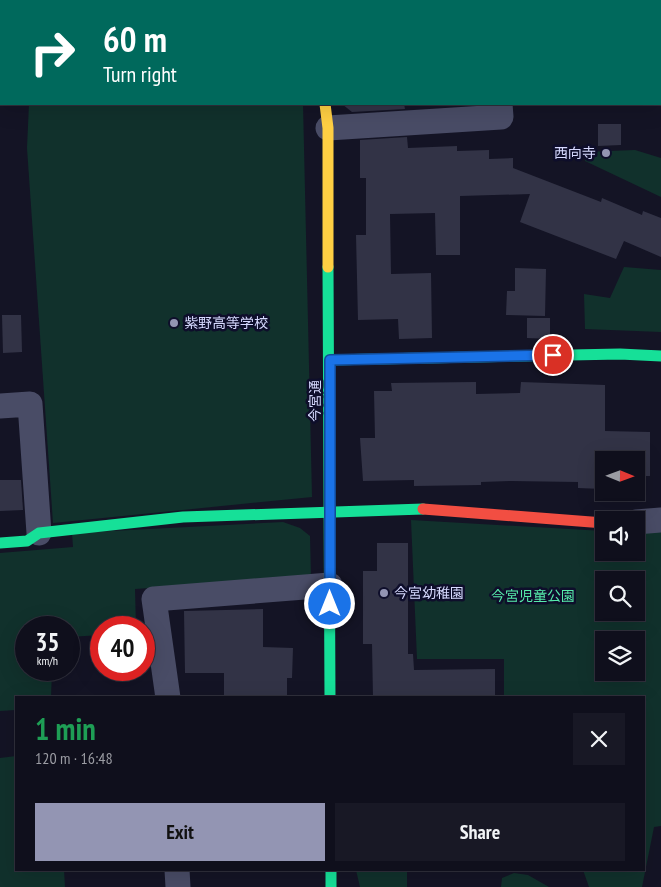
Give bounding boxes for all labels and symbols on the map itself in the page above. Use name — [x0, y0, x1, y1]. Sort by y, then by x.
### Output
place label: 西向寺 — [554, 144, 596, 162]
marker: 西向寺 — [600, 147, 612, 159]
place label: 紫野高等学校 — [184, 314, 268, 332]
marker: 紫野高等学校 — [168, 317, 180, 329]
pin — [532, 334, 574, 376]
street label: 今宮通 — [306, 380, 324, 422]
north arrow — [595, 451, 645, 501]
position arrow — [303, 577, 355, 629]
place label: 今宮幼稚園 — [394, 584, 464, 602]
marker: 今宮幼稚園 — [378, 587, 390, 599]
park label: 今宮児童公園 — [491, 587, 575, 605]
speed limit sign: 40 — [90, 616, 155, 681]

